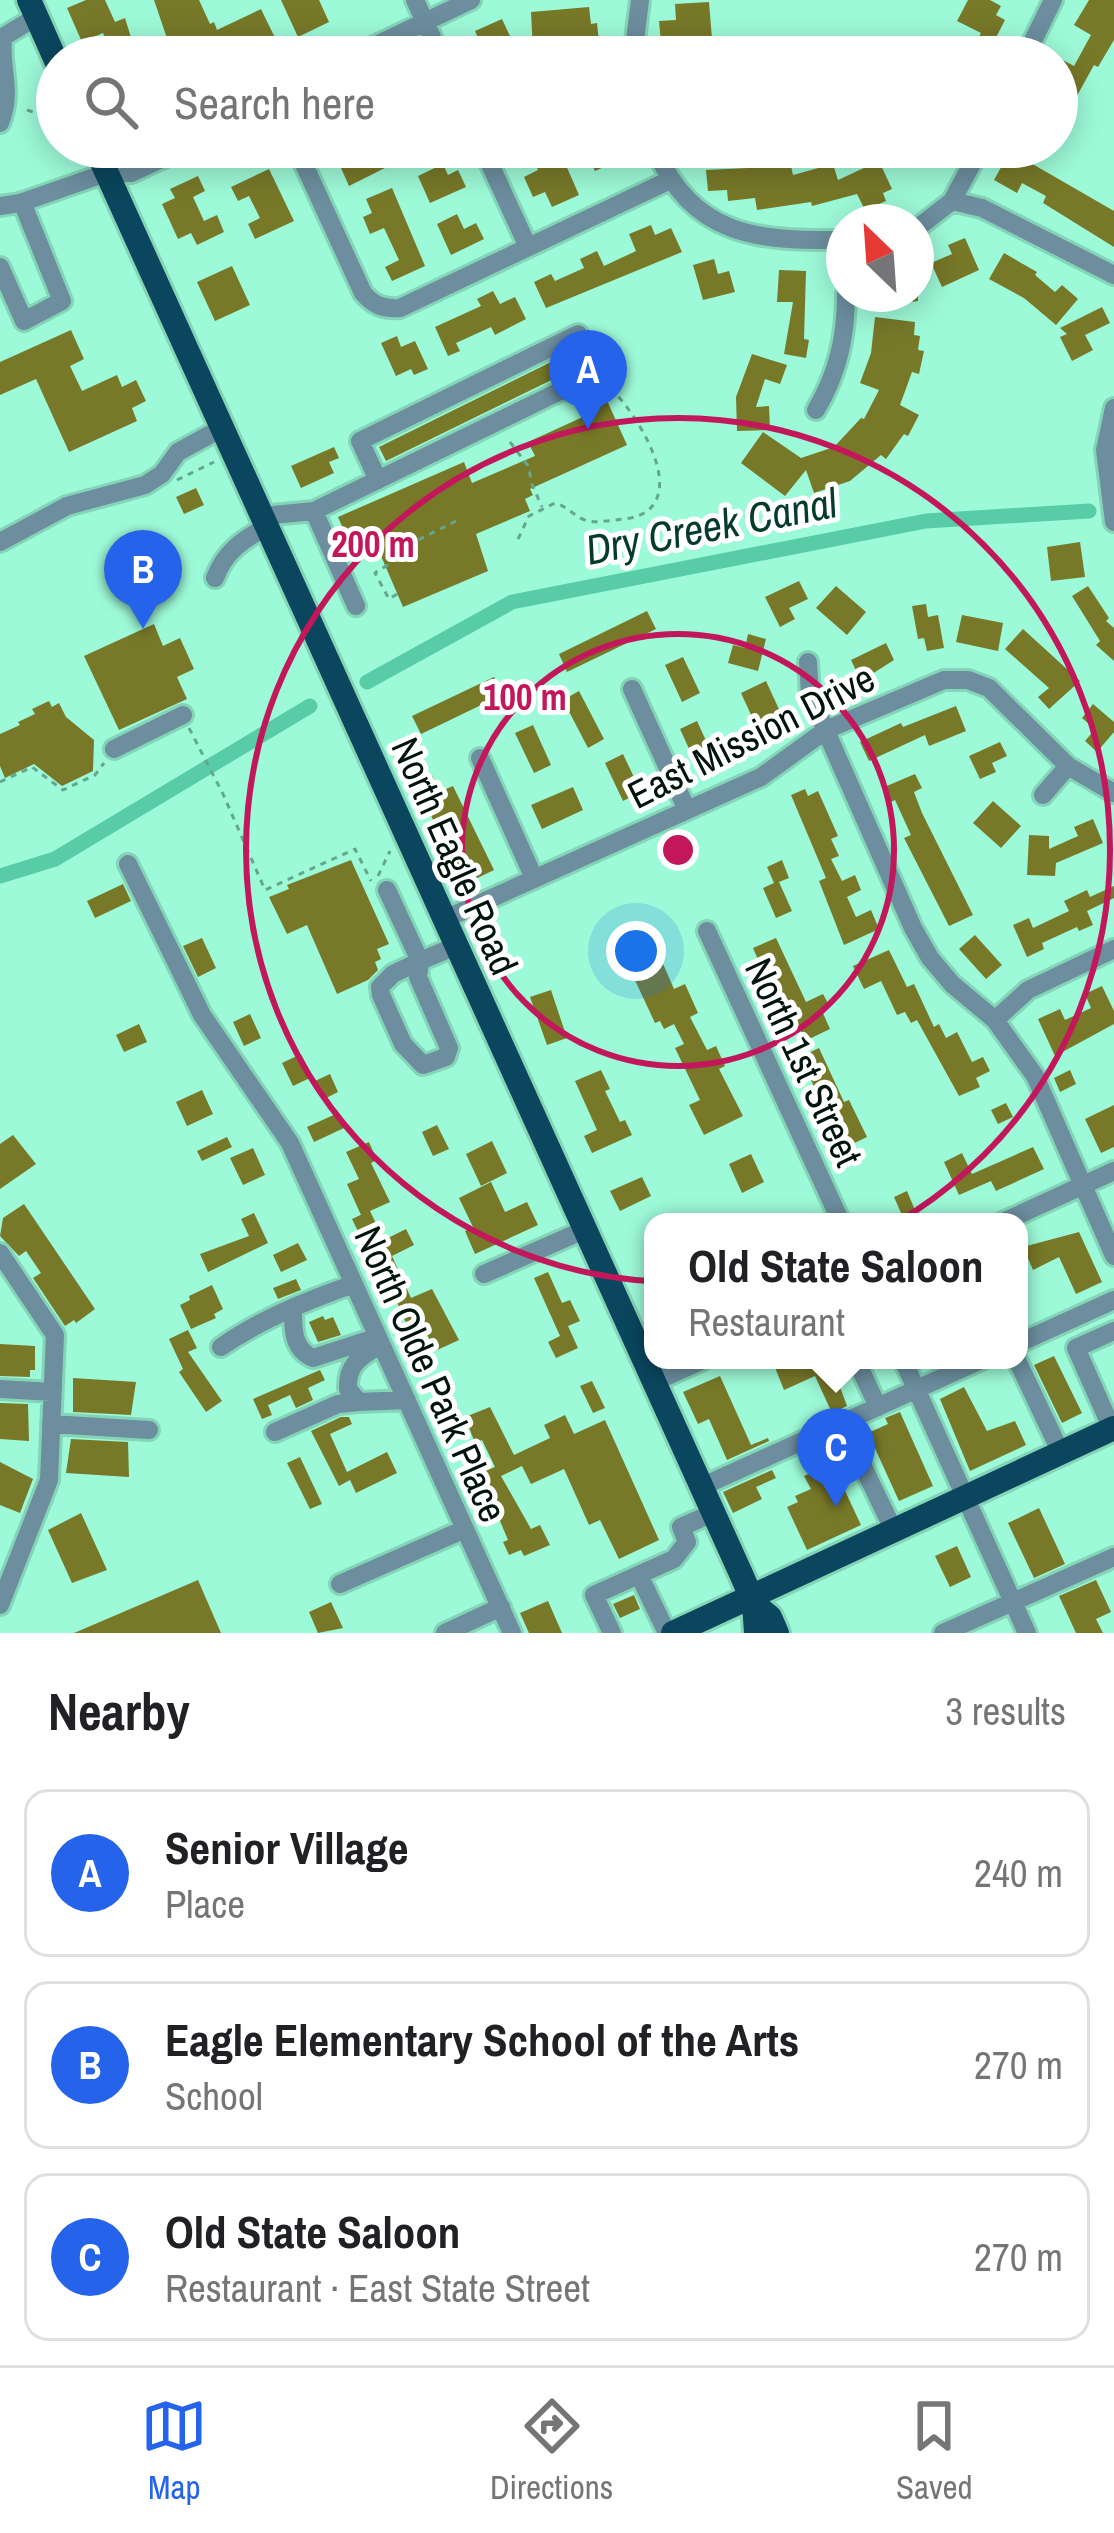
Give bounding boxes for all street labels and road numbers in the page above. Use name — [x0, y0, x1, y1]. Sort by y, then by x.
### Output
street label: East Mission Drive — [619, 652, 883, 820]
street label: North Eagle Road — [380, 729, 530, 983]
street label: North 1st Street — [733, 950, 875, 1175]
street label: North Olde Park Place — [343, 1218, 519, 1530]

